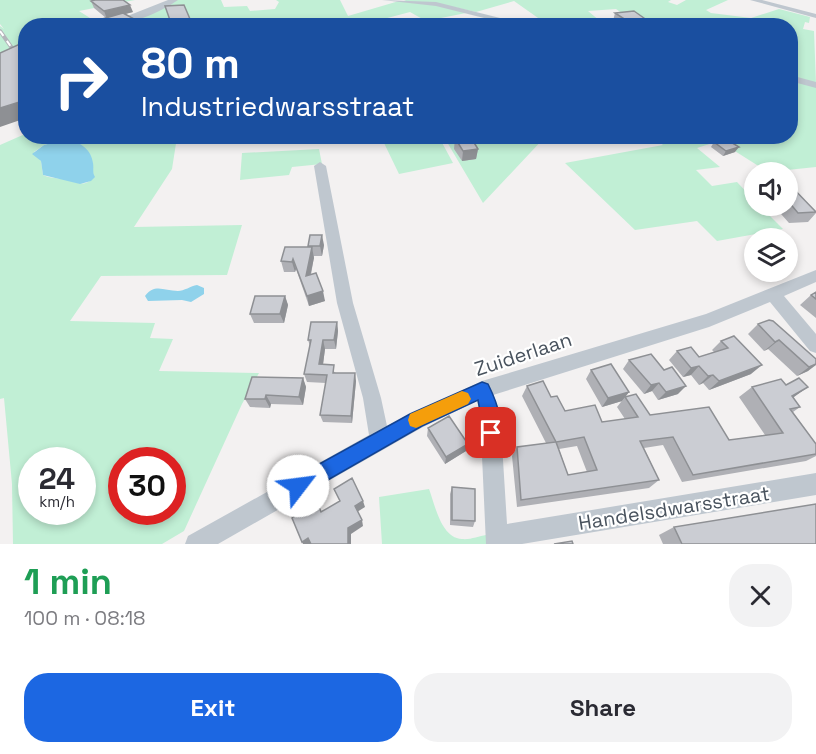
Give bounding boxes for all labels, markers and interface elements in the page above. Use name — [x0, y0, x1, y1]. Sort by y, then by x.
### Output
text: 80 m — [141, 37, 240, 90]
icon: right — [42, 42, 120, 120]
text: Industriedwarsstraat — [141, 89, 414, 124]
map controls — [744, 162, 798, 282]
button: sound — [744, 162, 798, 216]
button: layers — [744, 228, 798, 282]
street label: Zuiderlaan — [471, 326, 575, 382]
pin — [465, 407, 516, 458]
icon: arrive — [474, 416, 507, 449]
speed limit sign: 30 — [108, 447, 186, 525]
position arrow — [266, 454, 330, 518]
text: 24 — [39, 459, 75, 498]
street label: Handelsdwarsstraat — [576, 480, 772, 536]
text: km/h — [39, 492, 75, 511]
text: 1 min — [24, 559, 112, 605]
button: close — [729, 564, 792, 627]
text: 100 m · 08:18 — [24, 605, 146, 631]
button: Exit — [24, 673, 402, 742]
button: Share — [414, 673, 792, 742]

